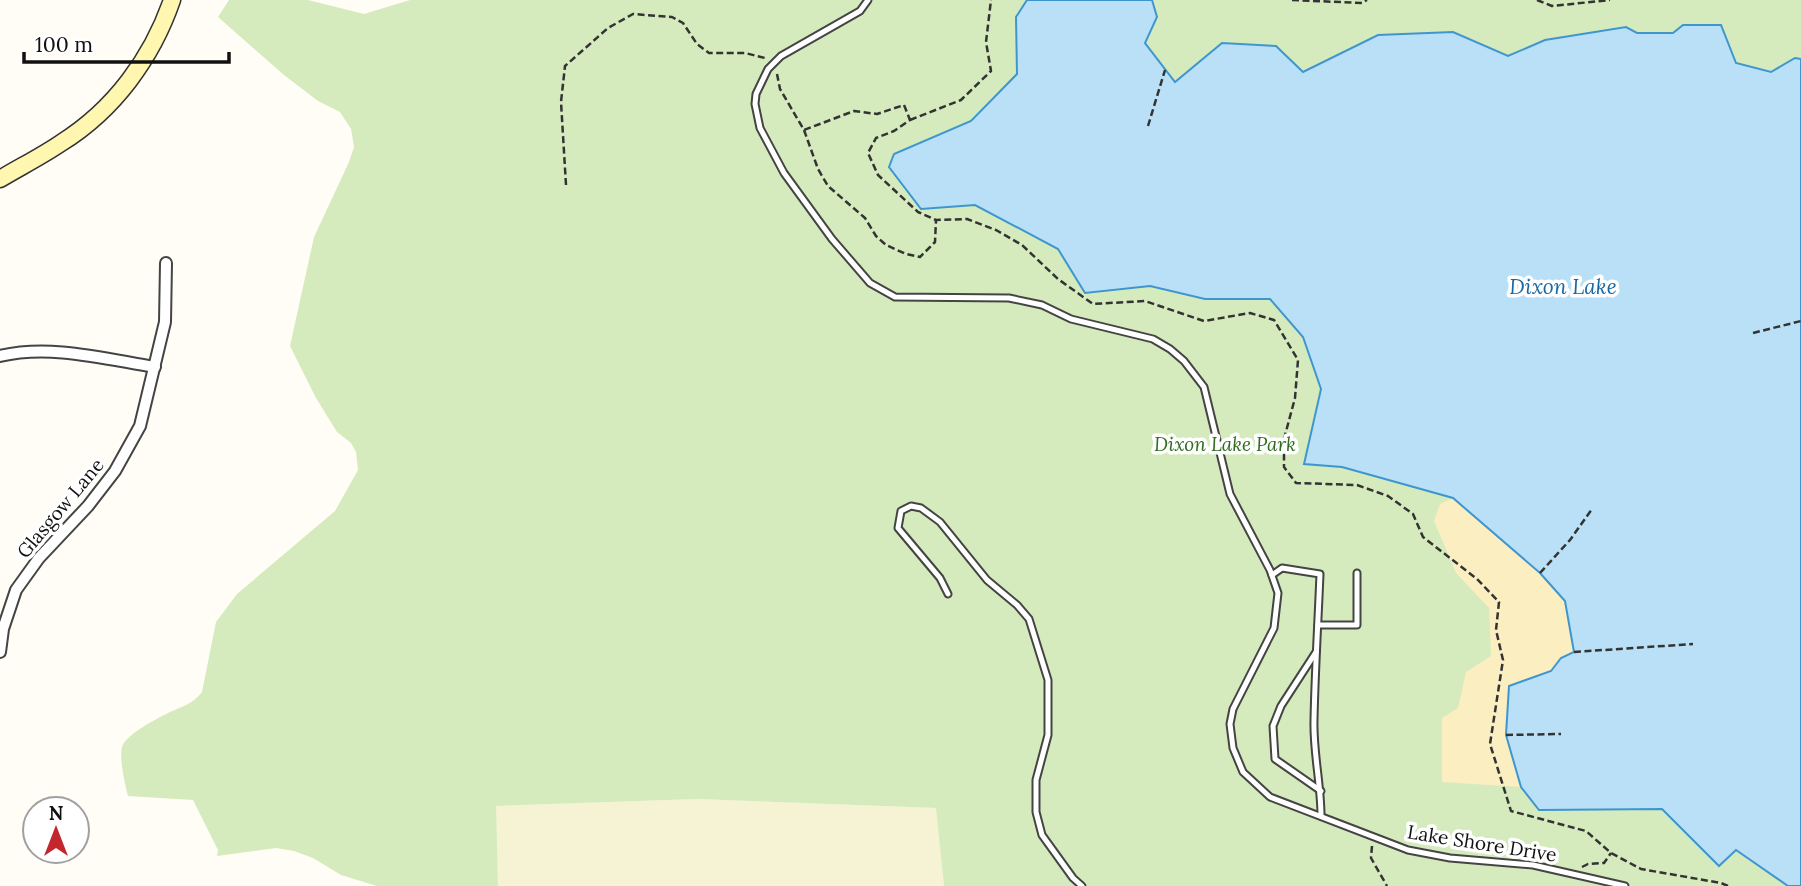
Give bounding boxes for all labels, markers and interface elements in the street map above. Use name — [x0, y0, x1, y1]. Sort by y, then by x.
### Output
scale bar — [24, 21, 229, 65]
text: 100 m — [35, 31, 93, 58]
water label: Dixon Lake — [1509, 273, 1617, 300]
park label: Dixon Lake Park — [1154, 432, 1296, 456]
street label: Glasgow Lane — [11, 453, 109, 563]
north arrow — [21, 795, 91, 865]
text: N — [49, 801, 64, 825]
street label: Lake Shore Drive — [1406, 819, 1558, 867]

